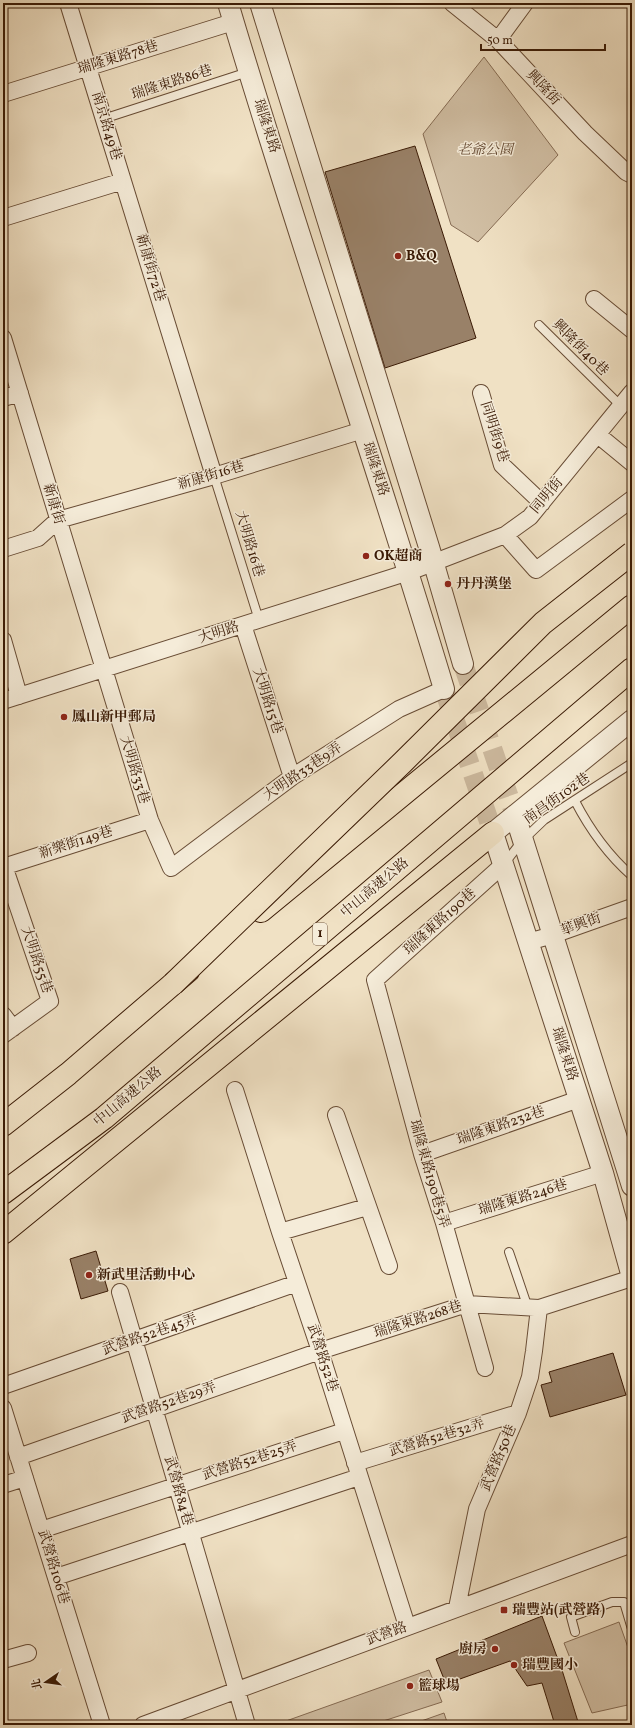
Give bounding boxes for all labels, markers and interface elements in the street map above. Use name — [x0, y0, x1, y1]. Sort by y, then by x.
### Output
scale bar — [481, 26, 605, 52]
text: 50 m — [487, 33, 513, 49]
street label: 瑞隆東路78巷 — [75, 37, 161, 79]
street label: 瑞隆東路86巷 — [129, 61, 215, 105]
street label: 興隆街 — [522, 66, 564, 110]
street label: 南京路49巷 — [87, 89, 125, 163]
street label: 瑞隆東路 — [248, 96, 284, 156]
park label: 老爺公園 — [457, 141, 515, 160]
street label: 新康街72巷 — [131, 232, 169, 304]
place label: B&Q — [406, 247, 437, 266]
marker: B&Q — [393, 251, 403, 261]
street label: 興隆街40巷 — [548, 316, 612, 380]
street label: 同明街9巷 — [475, 399, 513, 465]
street label: 瑞隆東路 — [357, 439, 393, 499]
street label: 新康街16巷 — [175, 457, 247, 495]
street label: 同明街 — [526, 474, 568, 518]
street label: 新康街 — [38, 481, 68, 527]
street label: 大明路16巷 — [230, 508, 268, 580]
place label: OK超商 — [374, 547, 423, 566]
marker: OK超商 — [361, 551, 371, 561]
place label: 丹丹漢堡 — [456, 575, 512, 594]
marker: 丹丹漢堡 — [443, 579, 453, 589]
street label: 大明路 — [196, 617, 242, 649]
street label: 大明路15巷 — [247, 666, 287, 736]
place label: 鳳山新甲郵局 — [72, 708, 156, 727]
marker: 鳳山新甲郵局 — [59, 712, 69, 722]
street label: 大明路33巷 — [115, 734, 153, 806]
street label: 大明路33巷9弄 — [260, 739, 346, 805]
street label: 南昌街102巷 — [520, 769, 594, 829]
street label: 新樂街149巷 — [37, 822, 115, 864]
street label: 中山高速公路 — [337, 854, 413, 922]
street label: 瑞隆東路190巷 — [400, 884, 480, 960]
street label: 華興街 — [558, 909, 604, 941]
road number: 1 — [313, 923, 327, 945]
street label: 大明路55巷 — [16, 924, 56, 996]
street label: 瑞隆東路 — [546, 1024, 582, 1084]
street label: 中山高速公路 — [90, 1063, 166, 1131]
street label: 瑞隆東路232巷 — [455, 1102, 547, 1150]
street label: 瑞隆東路190巷5弄 — [404, 1117, 454, 1231]
street label: 瑞隆東路246巷 — [476, 1175, 570, 1221]
place label: 新武里活動中心 — [97, 1266, 195, 1285]
marker: 新武里活動中心 — [84, 1270, 94, 1280]
street label: 瑞隆東路268巷 — [371, 1297, 465, 1343]
street label: 武營路52巷45弄 — [100, 1310, 200, 1360]
street label: 武營路52巷 — [302, 1322, 342, 1394]
street label: 武營路52巷29弄 — [119, 1378, 219, 1428]
street label: 武營路52巷32弄 — [387, 1414, 487, 1462]
street label: 武營路50巷 — [476, 1422, 522, 1494]
street label: 武營路52巷25弄 — [200, 1437, 300, 1485]
street label: 武營路84巷 — [159, 1454, 197, 1528]
street label: 武營路106巷 — [33, 1527, 73, 1607]
place label: 瑞豐站(武營路) — [512, 1601, 606, 1620]
marker: 瑞豐站(武營路) — [499, 1605, 509, 1615]
street label: 武營路 — [364, 1618, 410, 1650]
place label: 廚房 — [459, 1640, 487, 1659]
marker: 廚房 — [490, 1644, 500, 1654]
place label: 瑞豐國小 — [522, 1656, 578, 1675]
marker: 瑞豐國小 — [509, 1660, 519, 1670]
north arrow — [26, 1662, 66, 1702]
text: 北 — [29, 1677, 46, 1691]
place label: 籃球場 — [418, 1677, 460, 1696]
marker: 籃球場 — [405, 1681, 415, 1691]

